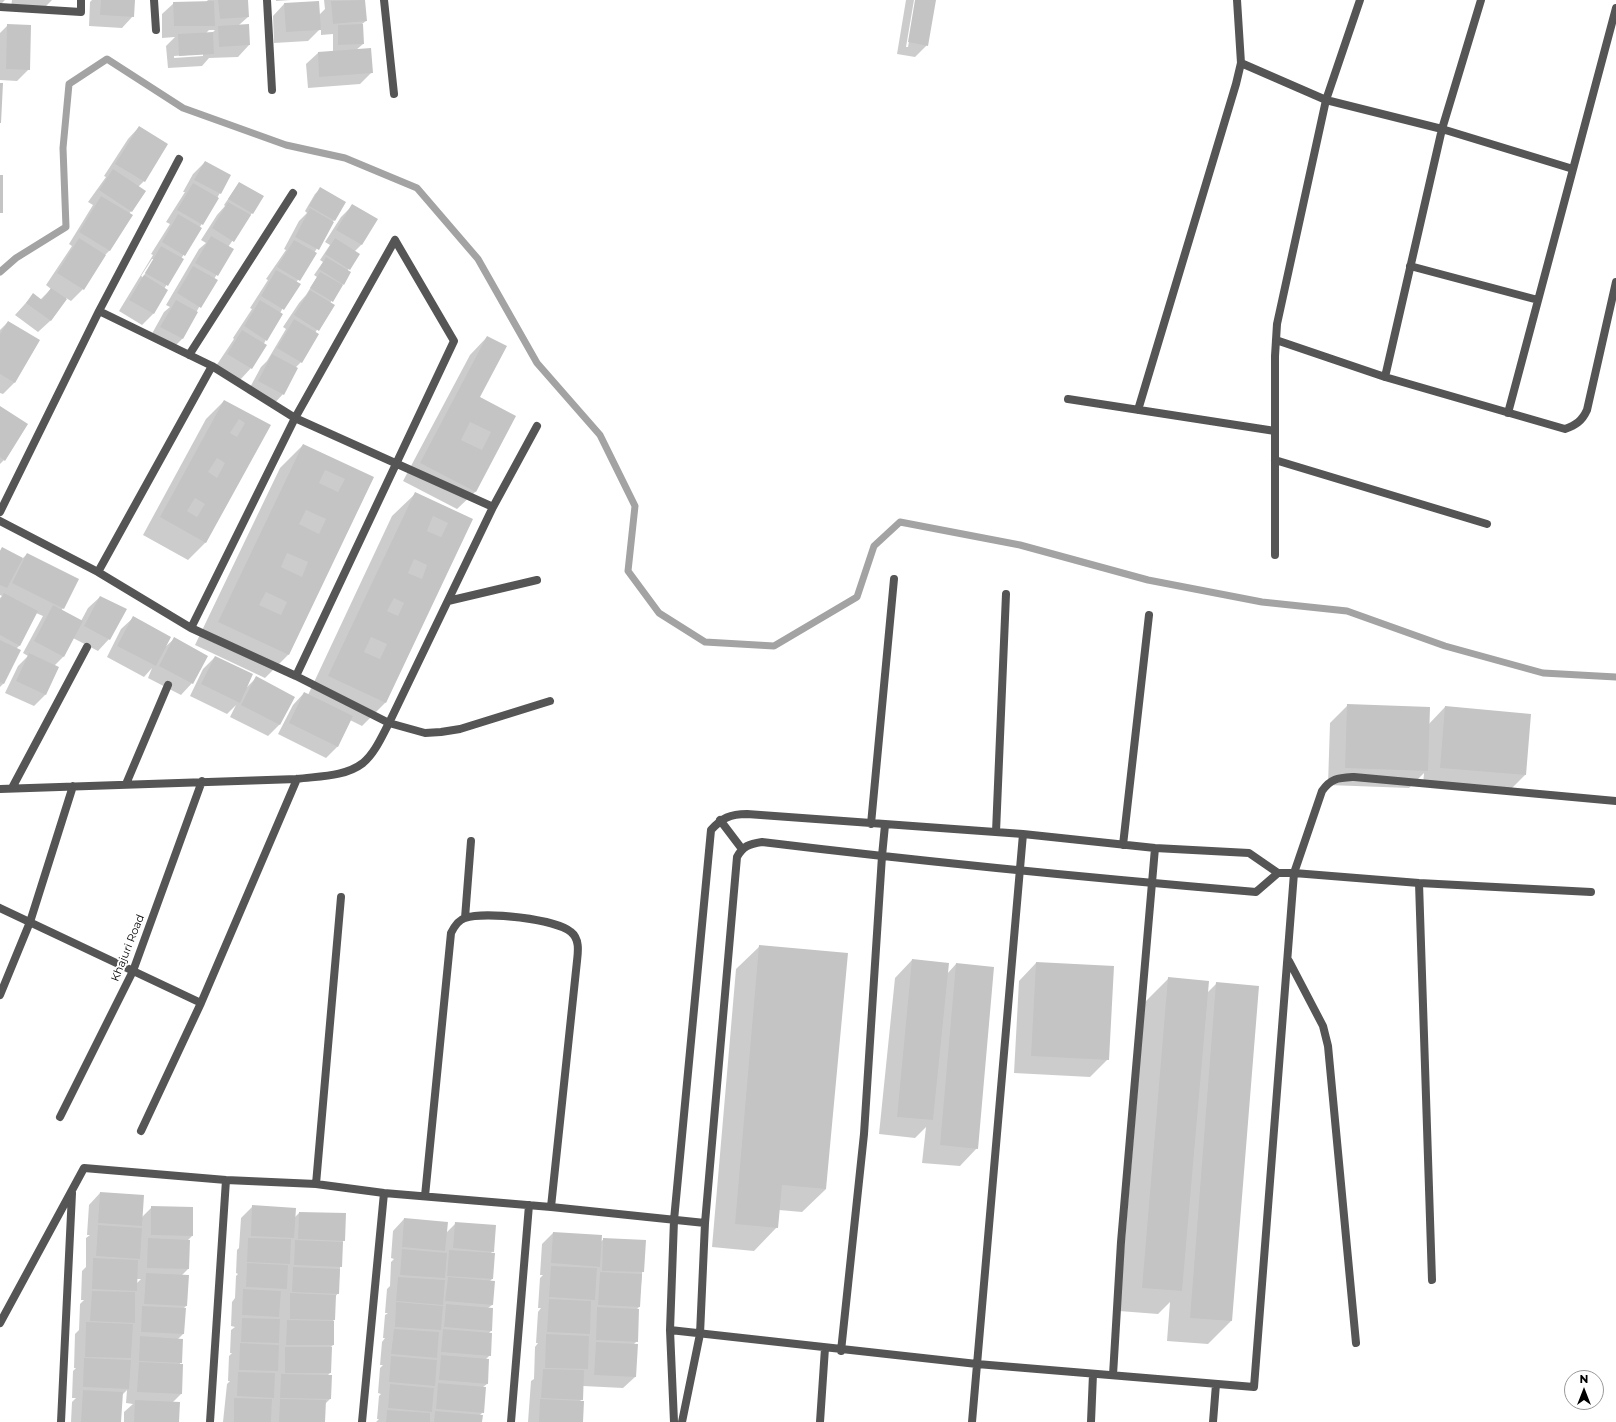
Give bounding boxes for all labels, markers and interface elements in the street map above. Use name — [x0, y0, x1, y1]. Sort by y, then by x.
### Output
street label: Khajuri Road — [109, 913, 147, 983]
north arrow — [1564, 1370, 1604, 1410]
text: N — [1580, 1372, 1588, 1386]

